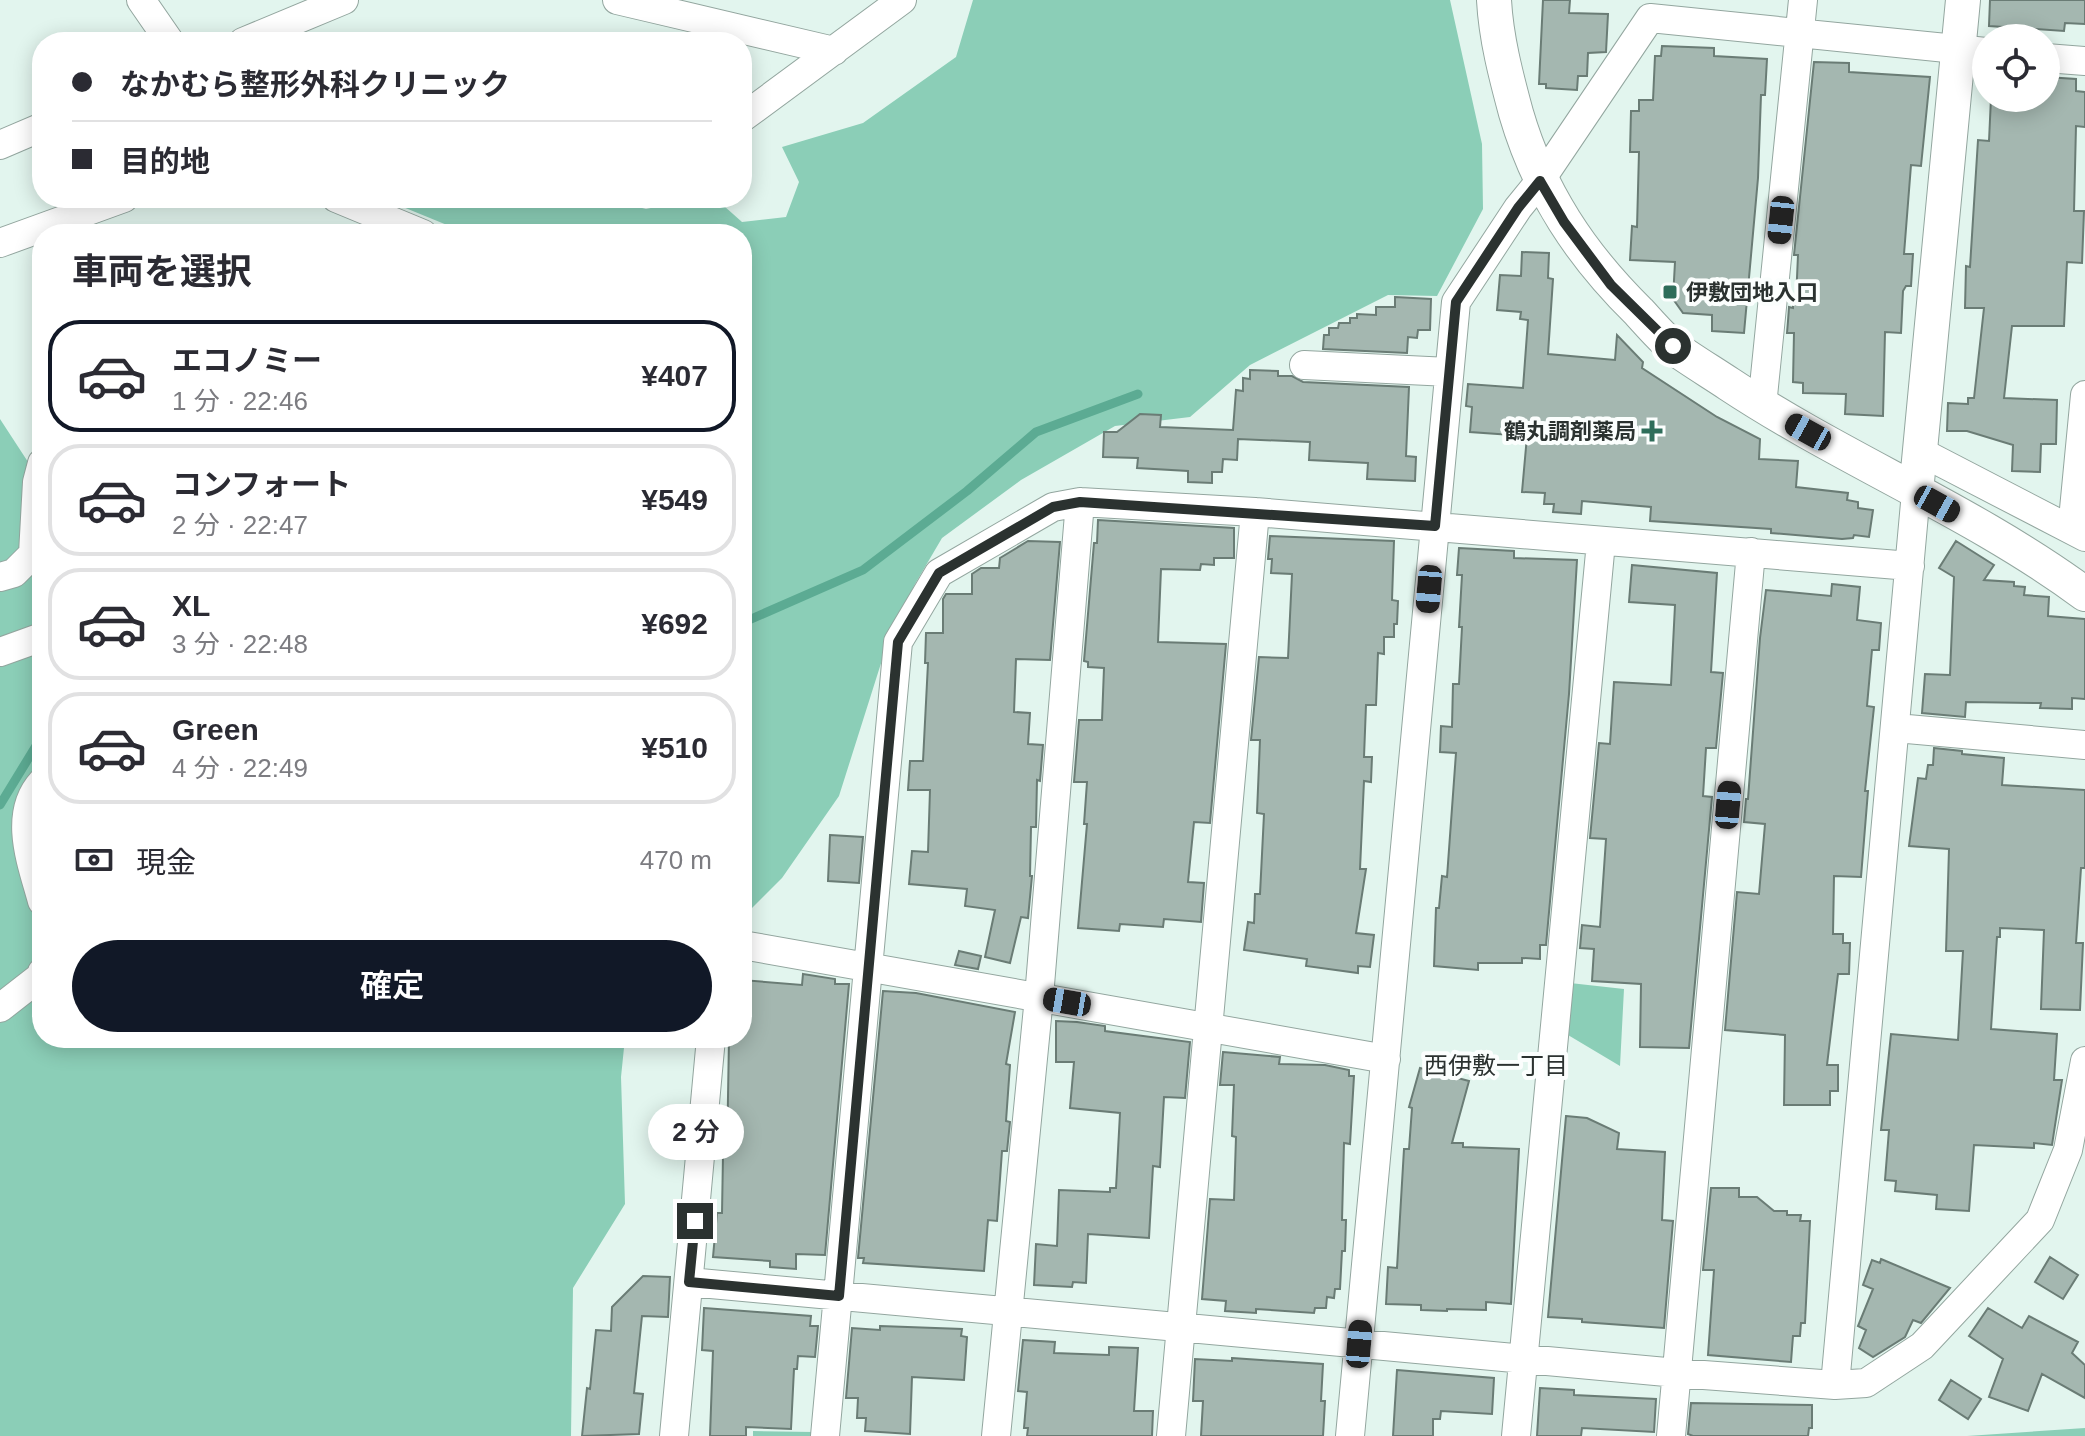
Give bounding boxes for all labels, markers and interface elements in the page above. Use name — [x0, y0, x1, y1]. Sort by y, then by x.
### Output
map controls — [1972, 24, 2060, 112]
button: locate — [1972, 24, 2060, 112]
text: なかむら整形外科クリニック — [120, 68, 510, 101]
text: 目的地 — [120, 145, 210, 178]
car — [1767, 195, 1795, 245]
text: 車両を選択 — [72, 251, 252, 292]
place label: 伊敷団地入口 — [1686, 280, 1818, 305]
marker: 伊敷団地入口 — [1661, 283, 1679, 301]
route start — [1655, 328, 1691, 364]
icon: car — [76, 340, 148, 412]
text: エコノミー — [172, 344, 322, 377]
text: ¥407 — [641, 359, 708, 392]
text: 1 分 · 22:46 — [172, 386, 308, 416]
car — [1781, 410, 1835, 454]
place label: 鶴丸調剤薬局 — [1504, 419, 1636, 444]
marker: 鶴丸調剤薬局 — [1643, 422, 1661, 440]
icon: car — [76, 464, 148, 536]
text: コンフォート — [172, 468, 351, 501]
car — [1910, 482, 1964, 526]
text: ¥549 — [641, 483, 708, 516]
text: 2 分 · 22:47 — [172, 510, 308, 540]
car — [1415, 564, 1443, 614]
icon: car — [76, 588, 148, 660]
text: XL — [172, 589, 210, 622]
text: ¥692 — [641, 607, 708, 640]
text: 3 分 · 22:48 — [172, 629, 308, 659]
icon: car — [76, 712, 148, 784]
text: Green — [172, 713, 259, 746]
text: ¥510 — [641, 731, 708, 764]
text: 4 分 · 22:49 — [172, 753, 308, 783]
car — [1714, 780, 1742, 830]
icon: cash — [72, 838, 116, 882]
text: 470 m — [640, 845, 712, 875]
text: 現金 — [136, 846, 196, 879]
button: 確定 — [72, 940, 712, 1032]
car — [1041, 986, 1093, 1018]
district label: 西伊敷一丁目 — [1424, 1052, 1568, 1079]
callout: 2 分 — [647, 1105, 743, 1161]
text: 2 分 — [672, 1117, 720, 1147]
route end — [677, 1203, 713, 1239]
car — [1345, 1319, 1373, 1369]

